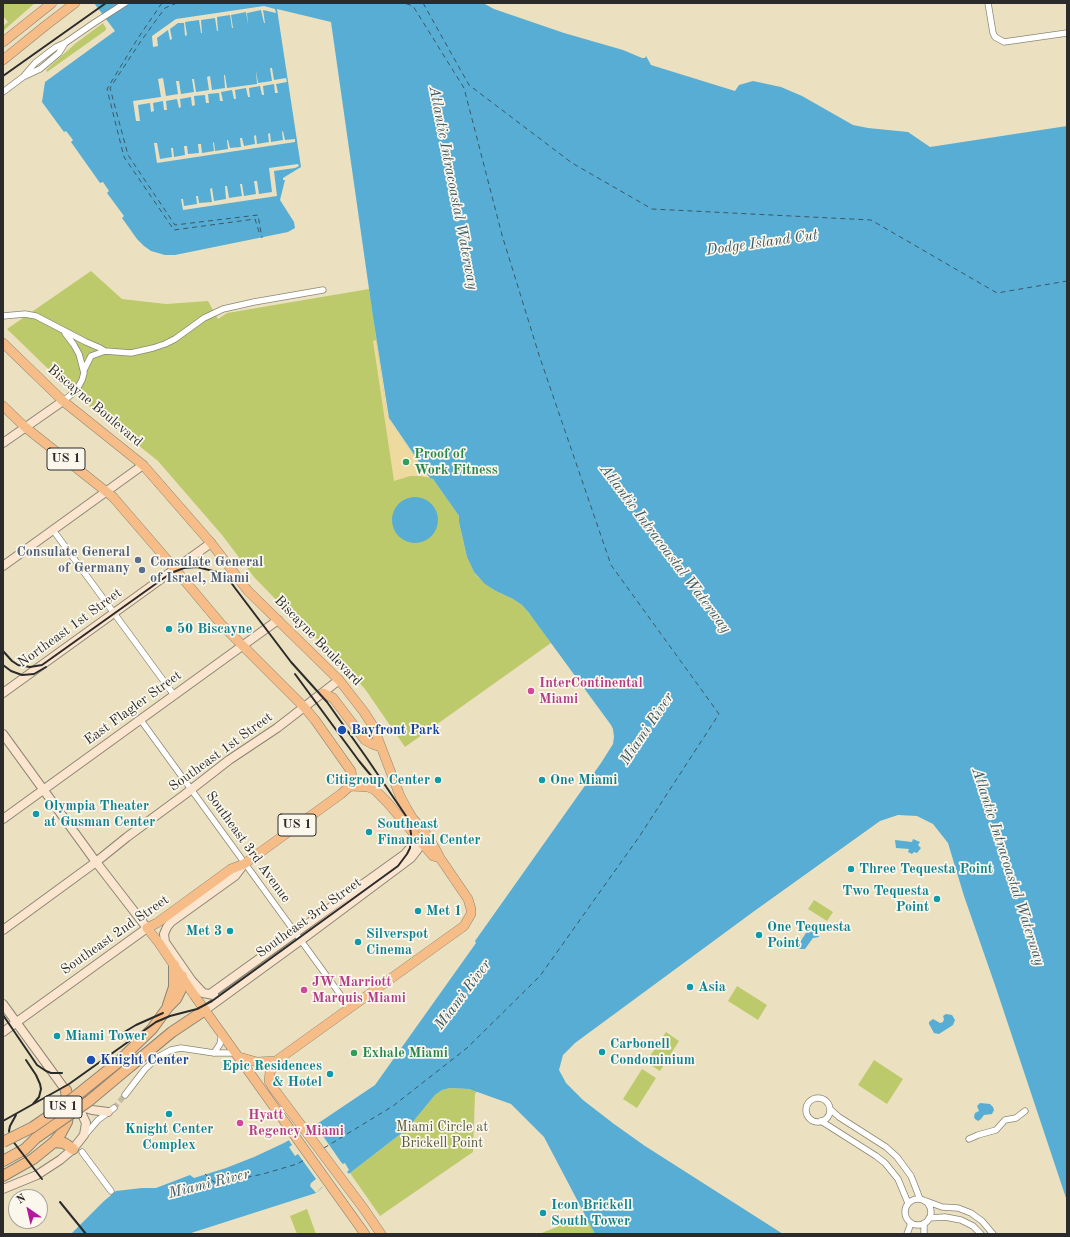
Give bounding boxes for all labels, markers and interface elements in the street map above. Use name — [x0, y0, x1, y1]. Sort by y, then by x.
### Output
water label: Atlantic Intracoastal Waterway — [424, 85, 482, 291]
water label: Dodge Island Cut — [705, 226, 819, 260]
street label: Biscayne Boulevard — [44, 361, 146, 451]
place label: Proof of Work Fitness — [414, 446, 498, 478]
road number: US 1 — [47, 448, 85, 470]
marker: Proof of Work Fitness — [401, 457, 411, 467]
water label: Atlantic Intracoastal Waterway — [596, 461, 734, 637]
place label: Consulate General of Germany — [17, 544, 130, 576]
place label: Consulate General of Israel, Miami — [150, 554, 263, 586]
marker: Consulate General of Germany — [133, 555, 143, 565]
marker: Consulate General of Israel, Miami — [137, 565, 147, 575]
street label: Northeast 1st Street — [15, 585, 125, 671]
street label: Biscayne Boulevard — [271, 592, 365, 690]
place label: 50 Biscayne — [177, 621, 252, 637]
marker: 50 Biscayne — [164, 624, 174, 634]
street label: East Flagler Street — [81, 667, 185, 749]
place label: InterContinental Miami — [539, 675, 643, 708]
marker: InterContinental Miami — [526, 686, 536, 696]
water label: Miami River — [616, 689, 678, 769]
street label: Southeast 1st Street — [166, 709, 276, 795]
place label: Bayfront Park — [351, 722, 440, 738]
marker: Bayfront Park — [336, 724, 348, 736]
water label: Atlantic Intracoastal Waterway — [967, 766, 1049, 968]
place label: Citigroup Center — [326, 772, 430, 788]
place label: One Miami — [550, 772, 617, 788]
marker: Citigroup Center — [433, 775, 443, 785]
marker: One Miami — [537, 775, 547, 785]
street label: Southeast 3rd Avenue — [202, 788, 294, 906]
place label: Olympia Theater at Gusman Center — [44, 798, 155, 830]
marker: Olympia Theater at Gusman Center — [31, 809, 41, 819]
road number: US 1 — [278, 814, 316, 836]
place label: Southeast Financial Center — [377, 816, 481, 848]
marker: Southeast Financial Center — [364, 827, 374, 837]
place label: Three Tequesta Point — [859, 861, 993, 877]
marker: Three Tequesta Point — [846, 864, 856, 874]
street label: Southeast 3rd Street — [253, 874, 365, 962]
place label: Two Tequesta Point — [842, 883, 929, 916]
street label: Southeast 2nd Street — [58, 891, 172, 979]
marker: Two Tequesta Point — [932, 894, 942, 904]
place label: Met 1 — [426, 903, 462, 919]
marker: Met 1 — [413, 906, 423, 916]
place label: One Tequesta Point — [767, 919, 851, 952]
place label: Met 3 — [186, 923, 222, 939]
marker: Met 3 — [225, 926, 235, 936]
place label: Silverspot Cinema — [366, 926, 428, 958]
marker: One Tequesta Point — [754, 930, 764, 940]
marker: Silverspot Cinema — [353, 937, 363, 947]
water label: Miami River — [431, 956, 495, 1034]
place label: JW Marriott Marquis Miami — [312, 974, 406, 1006]
place label: Asia — [698, 979, 726, 995]
marker: Asia — [685, 982, 695, 992]
marker: JW Marriott Marquis Miami — [299, 985, 309, 995]
place label: Miami Tower — [65, 1028, 147, 1044]
marker: Miami Tower — [52, 1031, 62, 1041]
place label: Carbonell Condominium — [610, 1036, 695, 1068]
place label: Exhale Miami — [362, 1045, 448, 1061]
marker: Carbonell Condominium — [597, 1047, 607, 1057]
marker: Exhale Miami — [349, 1048, 359, 1058]
place label: Knight Center — [100, 1052, 189, 1068]
marker: Knight Center — [85, 1054, 97, 1066]
place label: Epic Residences & Hotel — [222, 1058, 322, 1090]
marker: Epic Residences & Hotel — [325, 1069, 335, 1079]
road number: US 1 — [44, 1096, 82, 1118]
place label: Hyatt Regency Miami — [248, 1107, 344, 1140]
marker: Knight Center Complex — [164, 1109, 174, 1119]
marker: Hyatt Regency Miami — [235, 1118, 245, 1128]
park label: Miami Circle at Brickell Point — [396, 1119, 488, 1152]
place label: Knight Center Complex — [125, 1121, 213, 1154]
water label: Miami River — [166, 1165, 252, 1203]
north arrow — [8, 1189, 48, 1229]
text: N — [15, 1193, 28, 1206]
place label: Icon Brickell South Tower — [551, 1197, 632, 1230]
marker: Icon Brickell South Tower — [538, 1208, 548, 1218]

